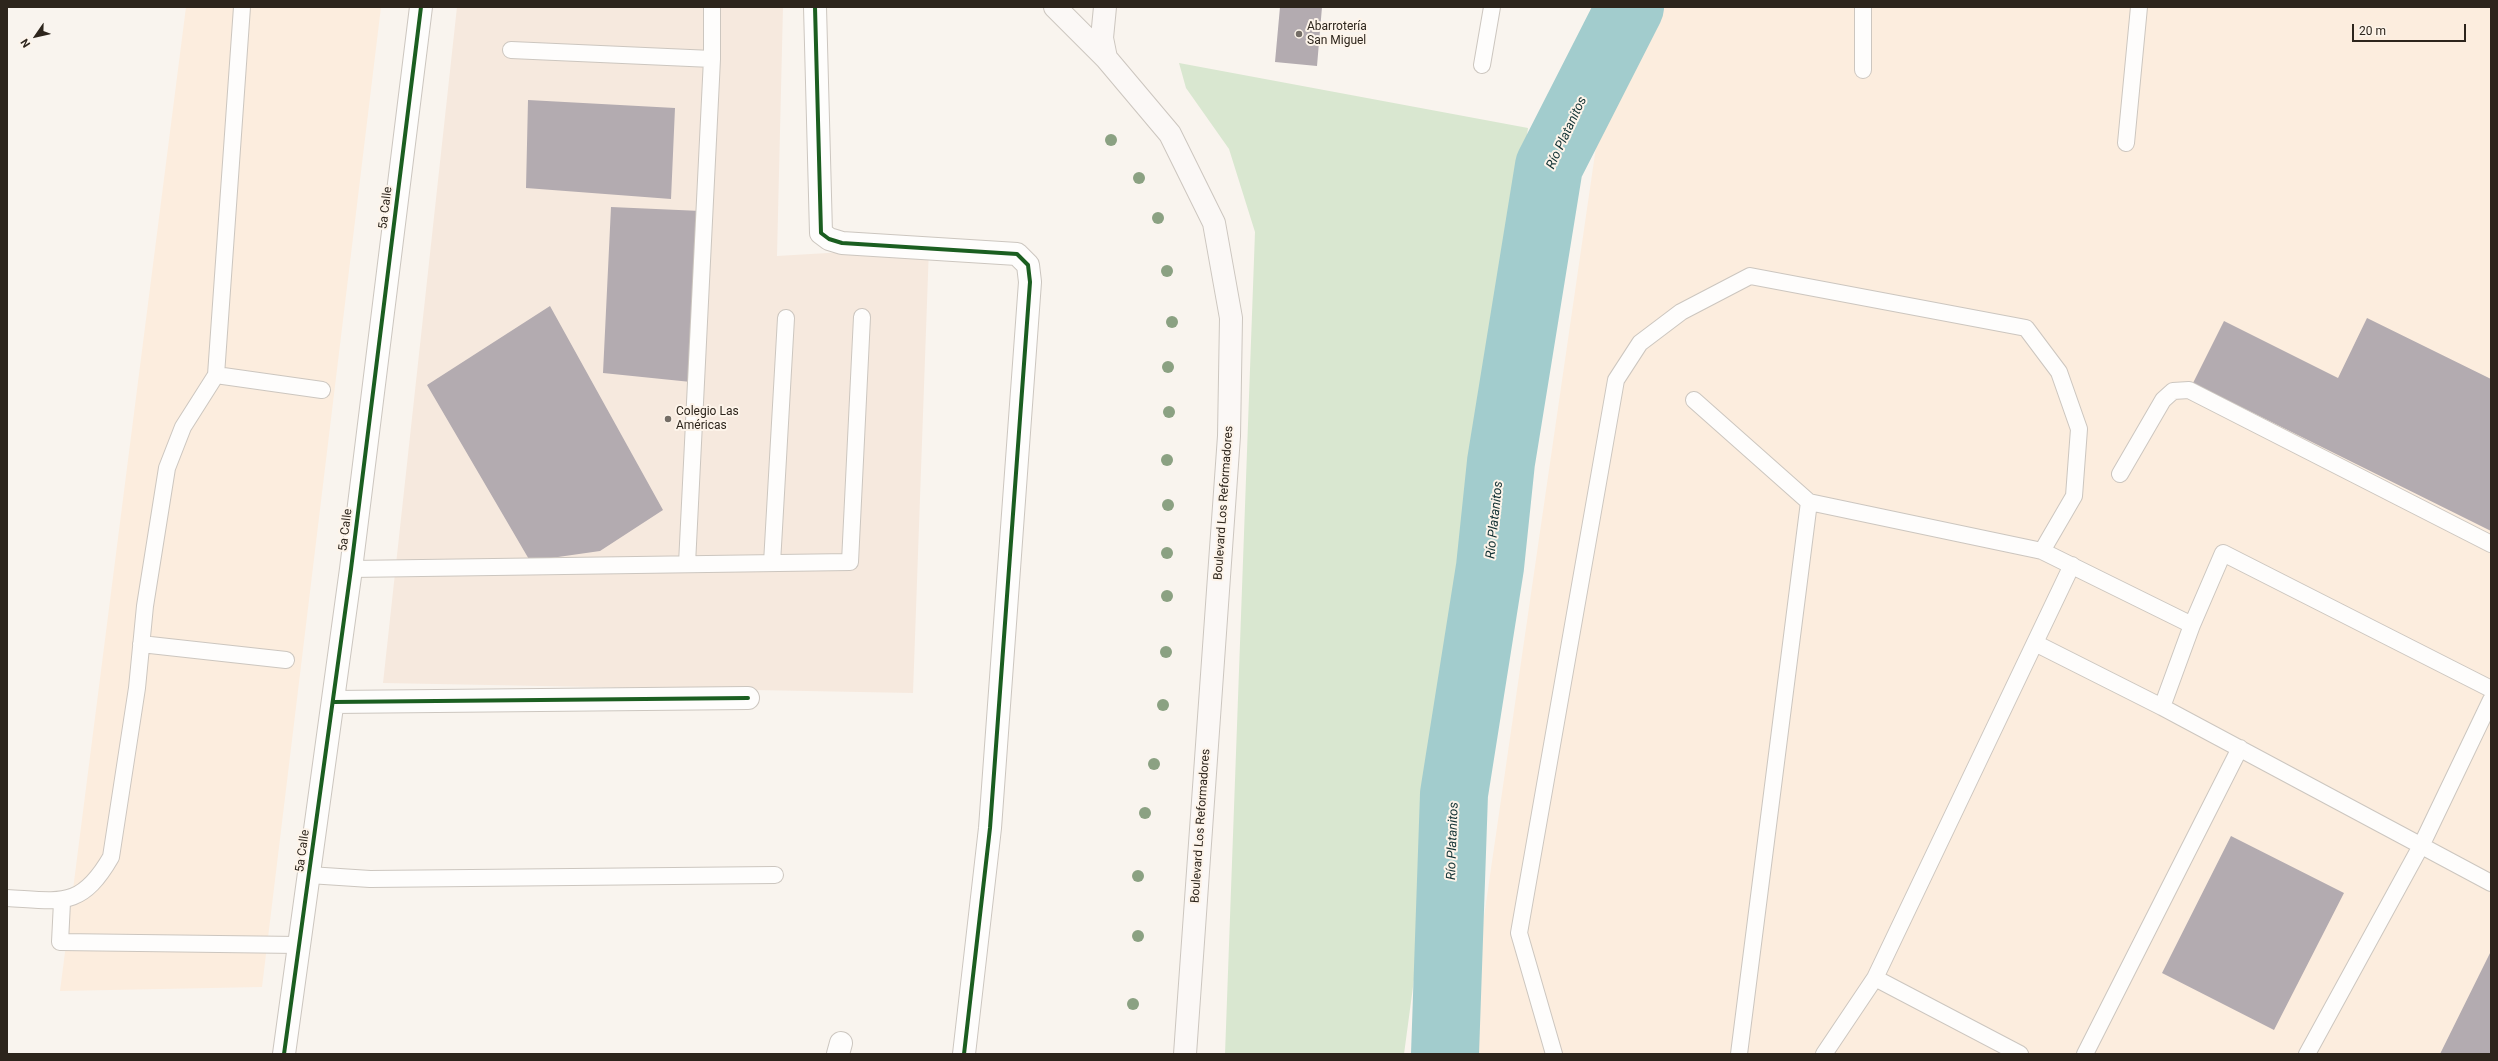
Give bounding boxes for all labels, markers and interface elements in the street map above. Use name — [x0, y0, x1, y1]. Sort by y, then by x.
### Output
north arrow — [16, 16, 56, 56]
scale bar — [2354, 16, 2468, 42]
place label: Abarrotería San Miguel — [1307, 20, 1367, 48]
text: 20 m — [2359, 24, 2386, 38]
marker: Abarrotería San Miguel — [1294, 29, 1304, 39]
text: N — [18, 36, 33, 50]
water label: Río Platanitos — [1543, 94, 1591, 172]
street label: 5a Calle — [376, 186, 396, 230]
place label: Colegio Las Américas — [676, 405, 739, 433]
marker: Colegio Las Américas — [663, 414, 673, 424]
street label: Boulevard Los Reformadores — [1211, 425, 1237, 581]
water label: Río Platanitos — [1483, 480, 1507, 560]
street label: 5a Calle — [336, 508, 356, 552]
street label: Boulevard Los Reformadores — [1188, 748, 1214, 904]
water label: Río Platanitos — [1444, 802, 1462, 880]
street label: 5a Calle — [293, 829, 313, 873]

